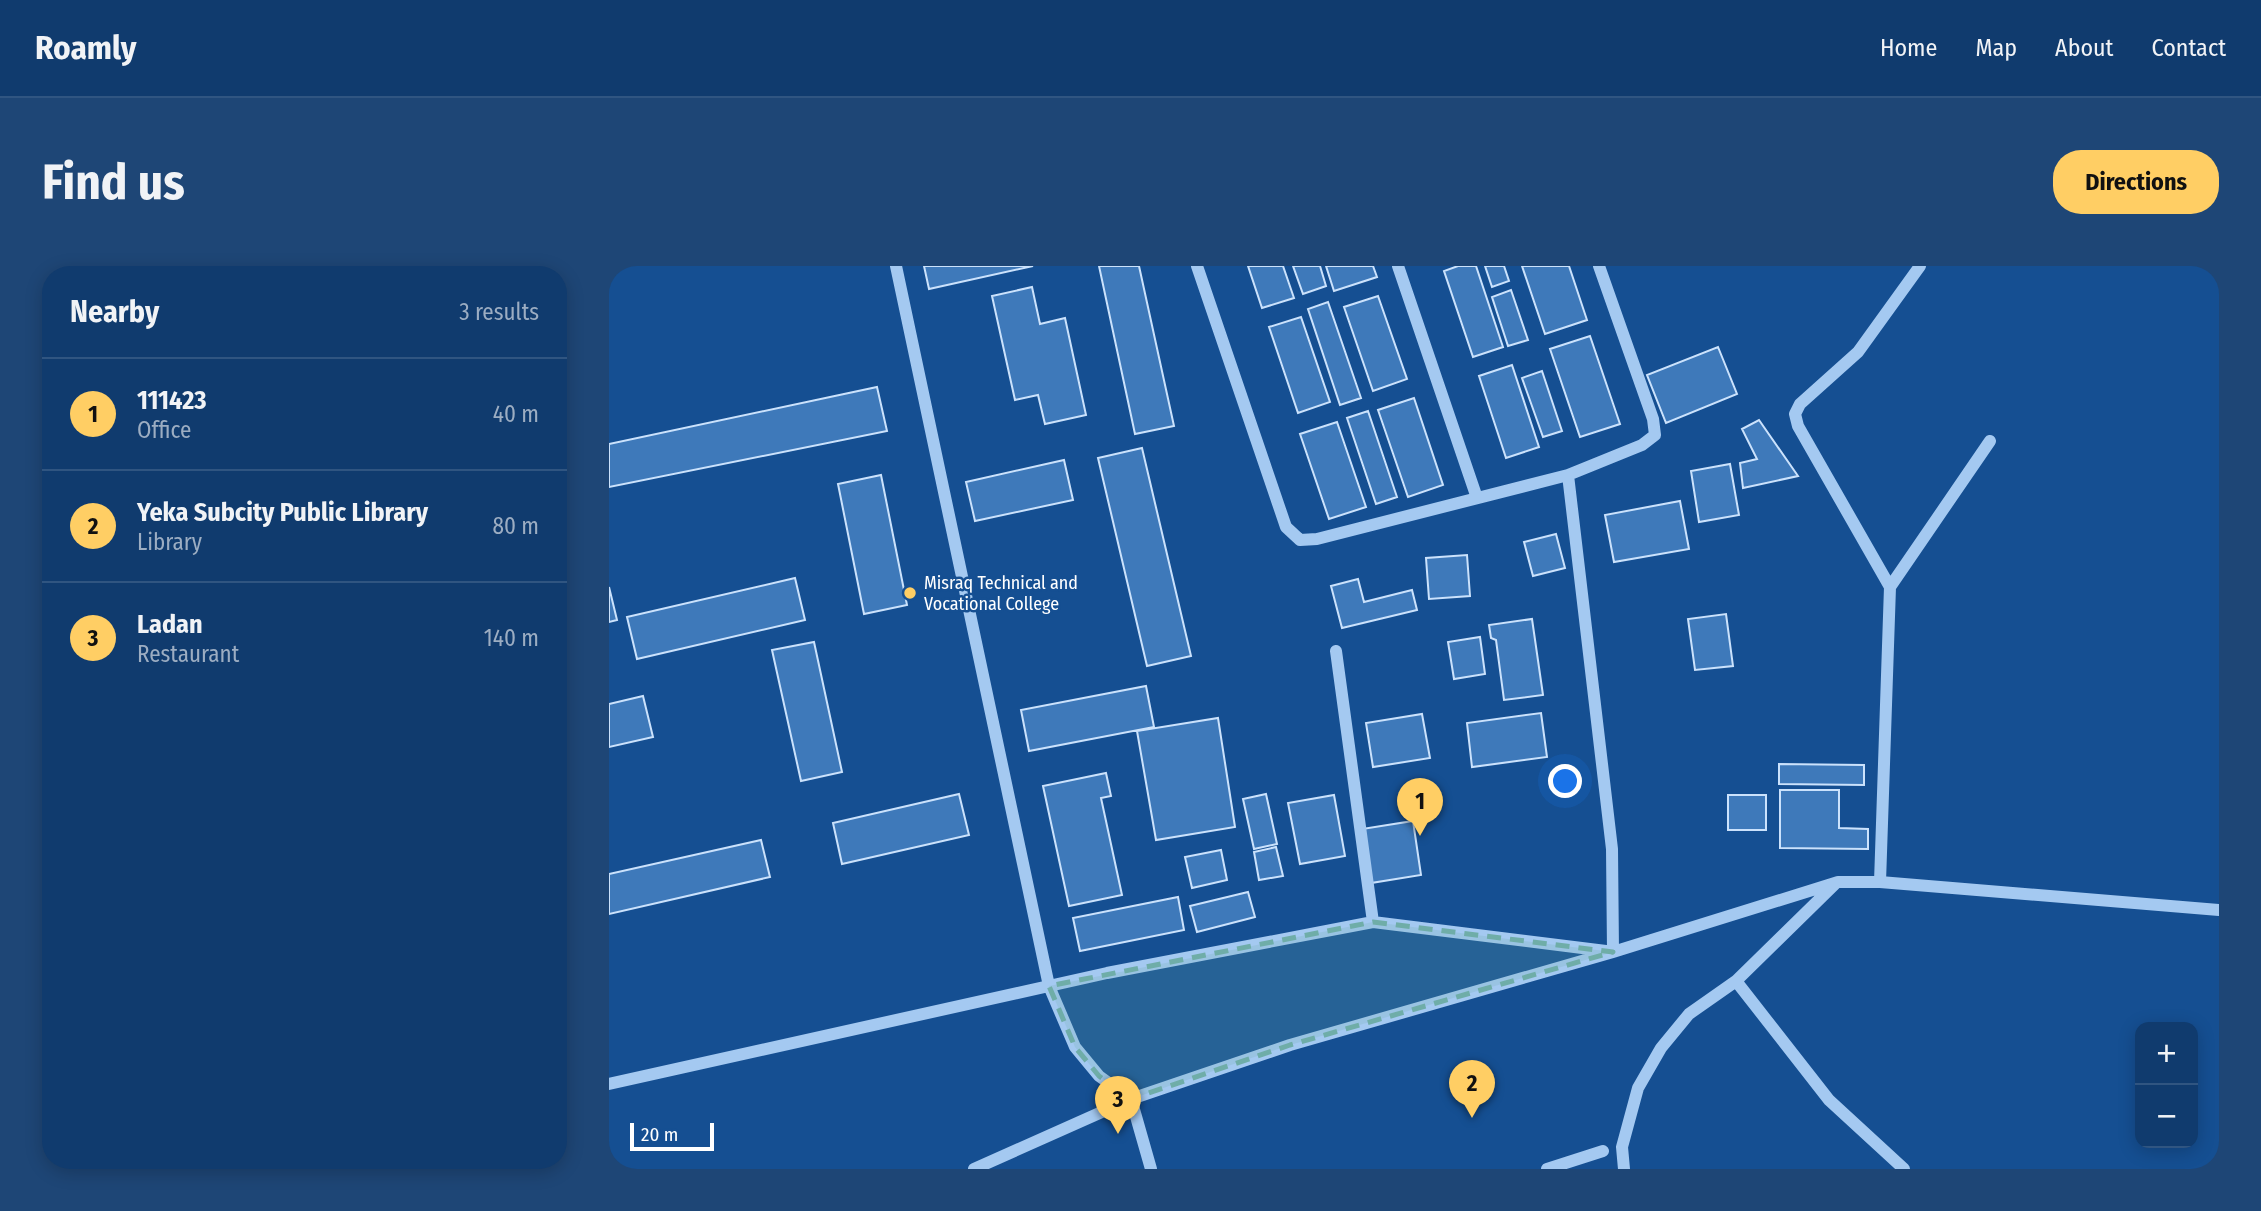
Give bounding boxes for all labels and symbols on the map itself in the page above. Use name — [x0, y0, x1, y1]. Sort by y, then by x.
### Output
place label: Misraq Technical and Vocational College — [924, 572, 1078, 615]
marker: Misraq Technical and Vocational College — [902, 585, 918, 601]
your location — [1548, 764, 1582, 798]
pin: 1 — [1397, 778, 1443, 836]
pin: 2 — [1449, 1060, 1495, 1118]
pin: 3 — [1095, 1076, 1141, 1134]
scale bar — [630, 1120, 714, 1152]

